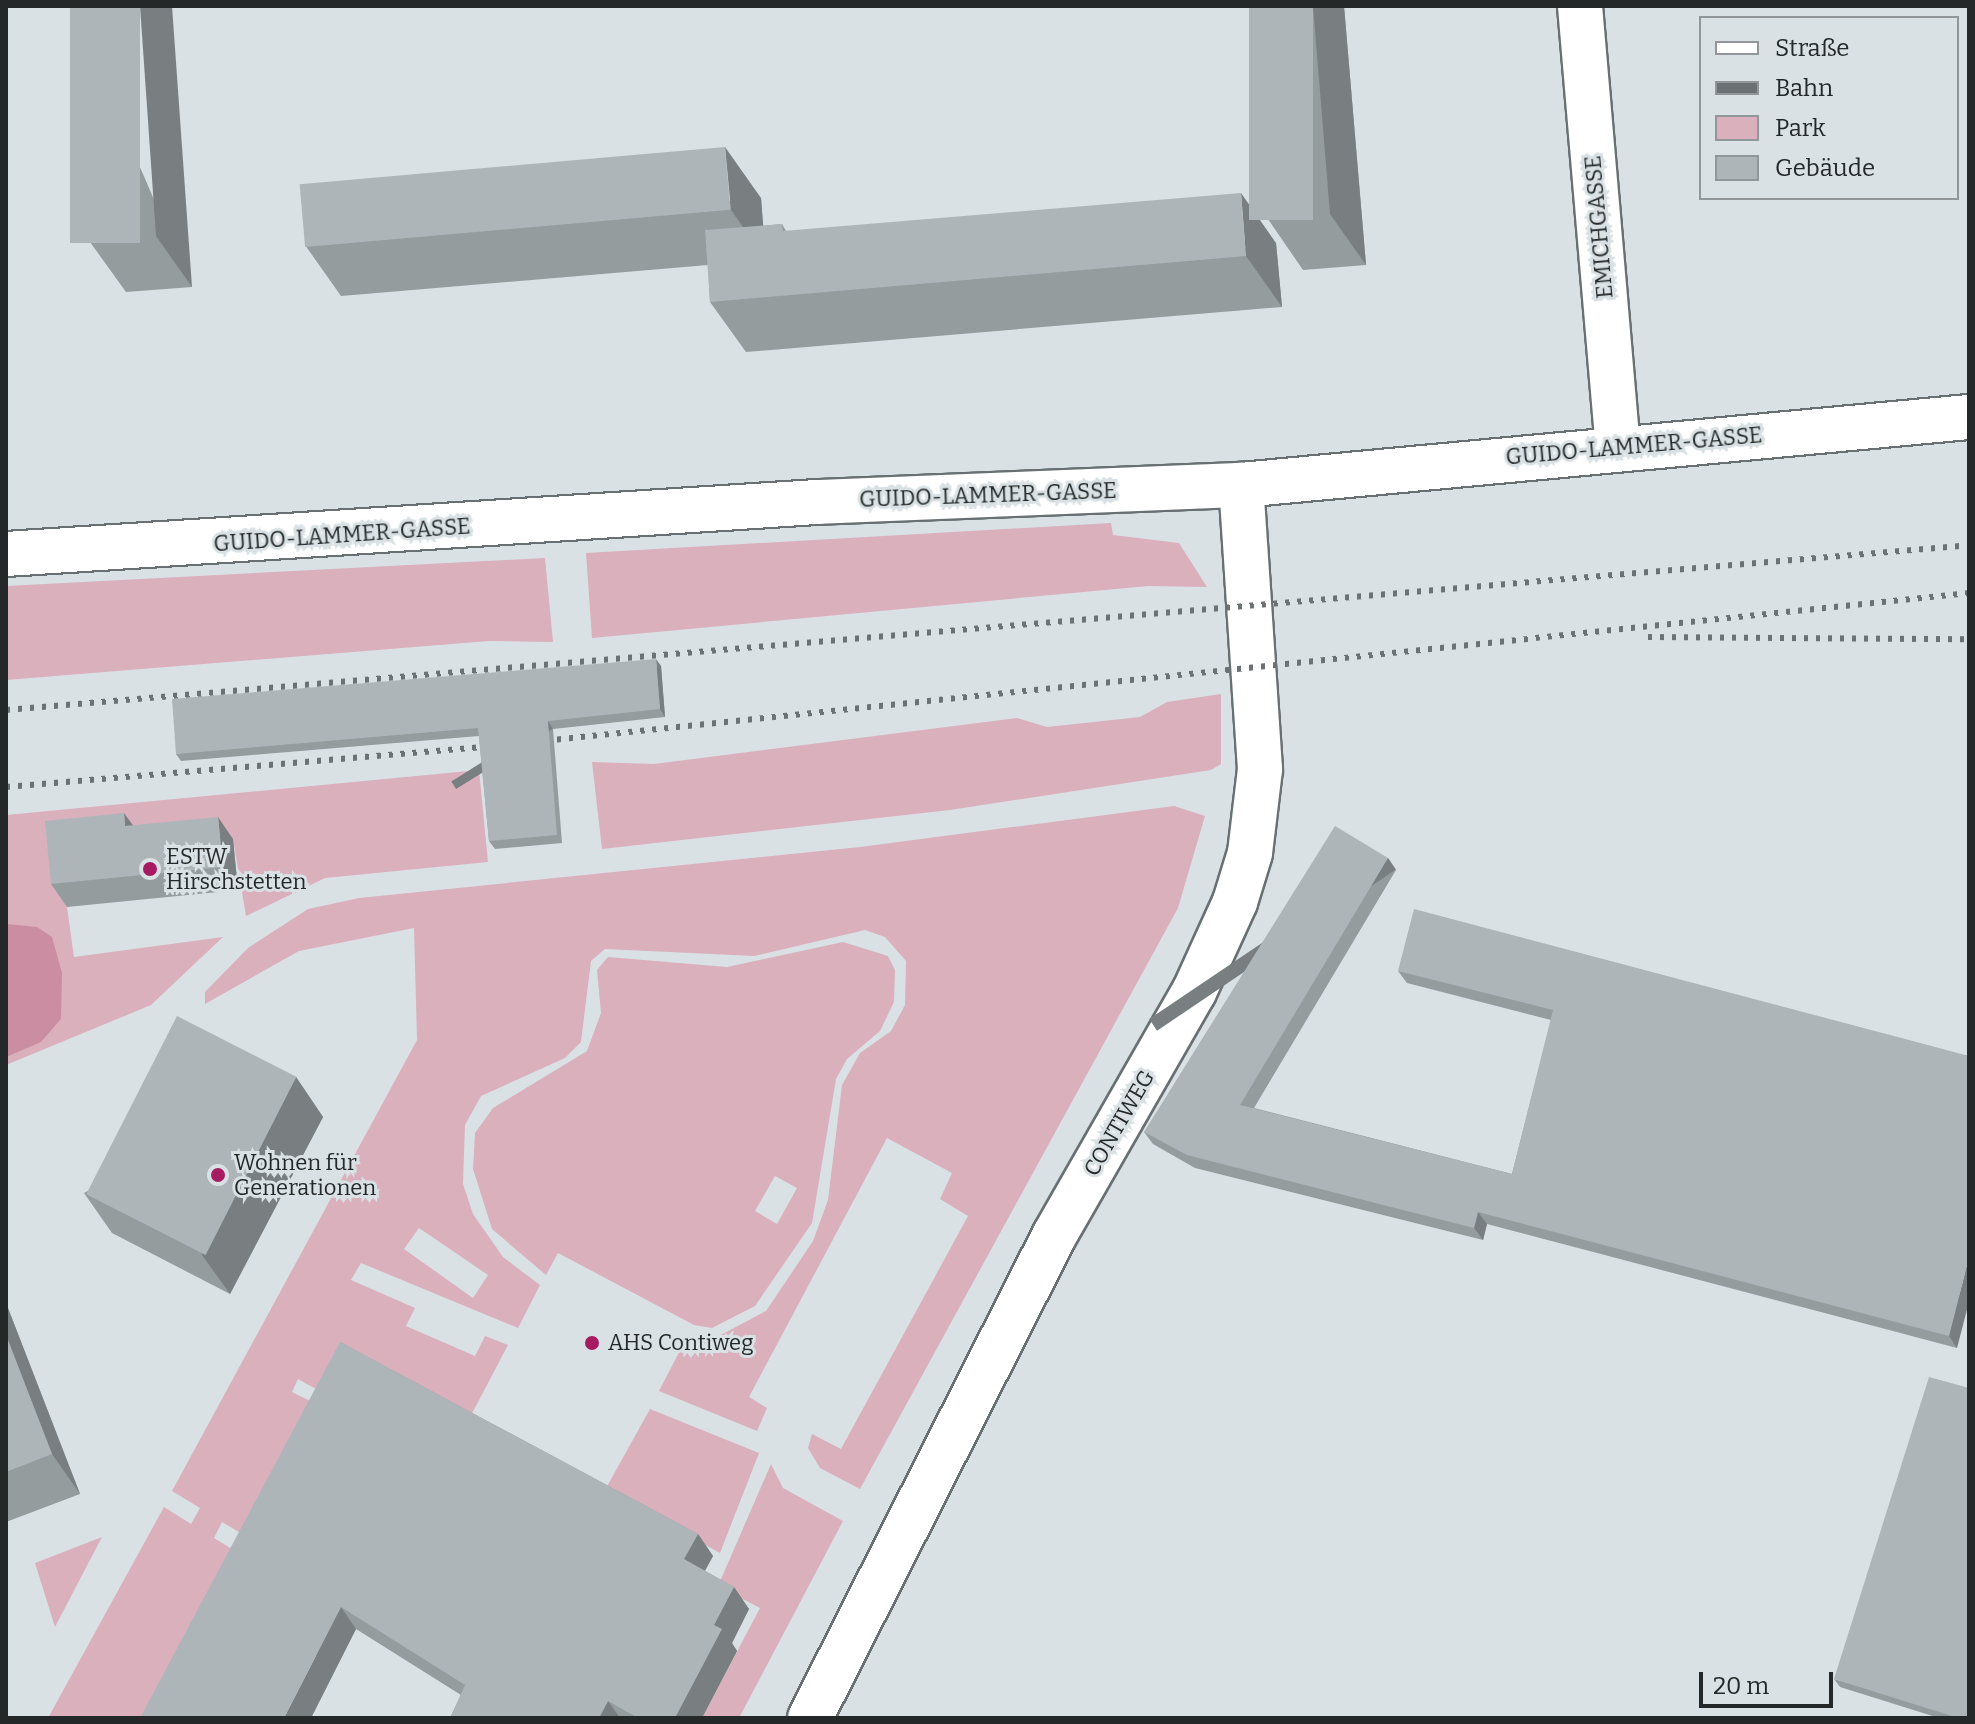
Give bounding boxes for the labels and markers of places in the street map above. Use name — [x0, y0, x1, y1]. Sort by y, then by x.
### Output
place label: ESTW Hirschstetten — [166, 843, 306, 894]
marker: ESTW Hirschstetten — [141, 860, 159, 878]
place label: Wohnen für Generationen — [234, 1149, 376, 1200]
marker: Wohnen für Generationen — [209, 1166, 227, 1184]
place label: AHS Contiweg — [608, 1330, 753, 1356]
marker: AHS Contiweg — [583, 1334, 601, 1352]

